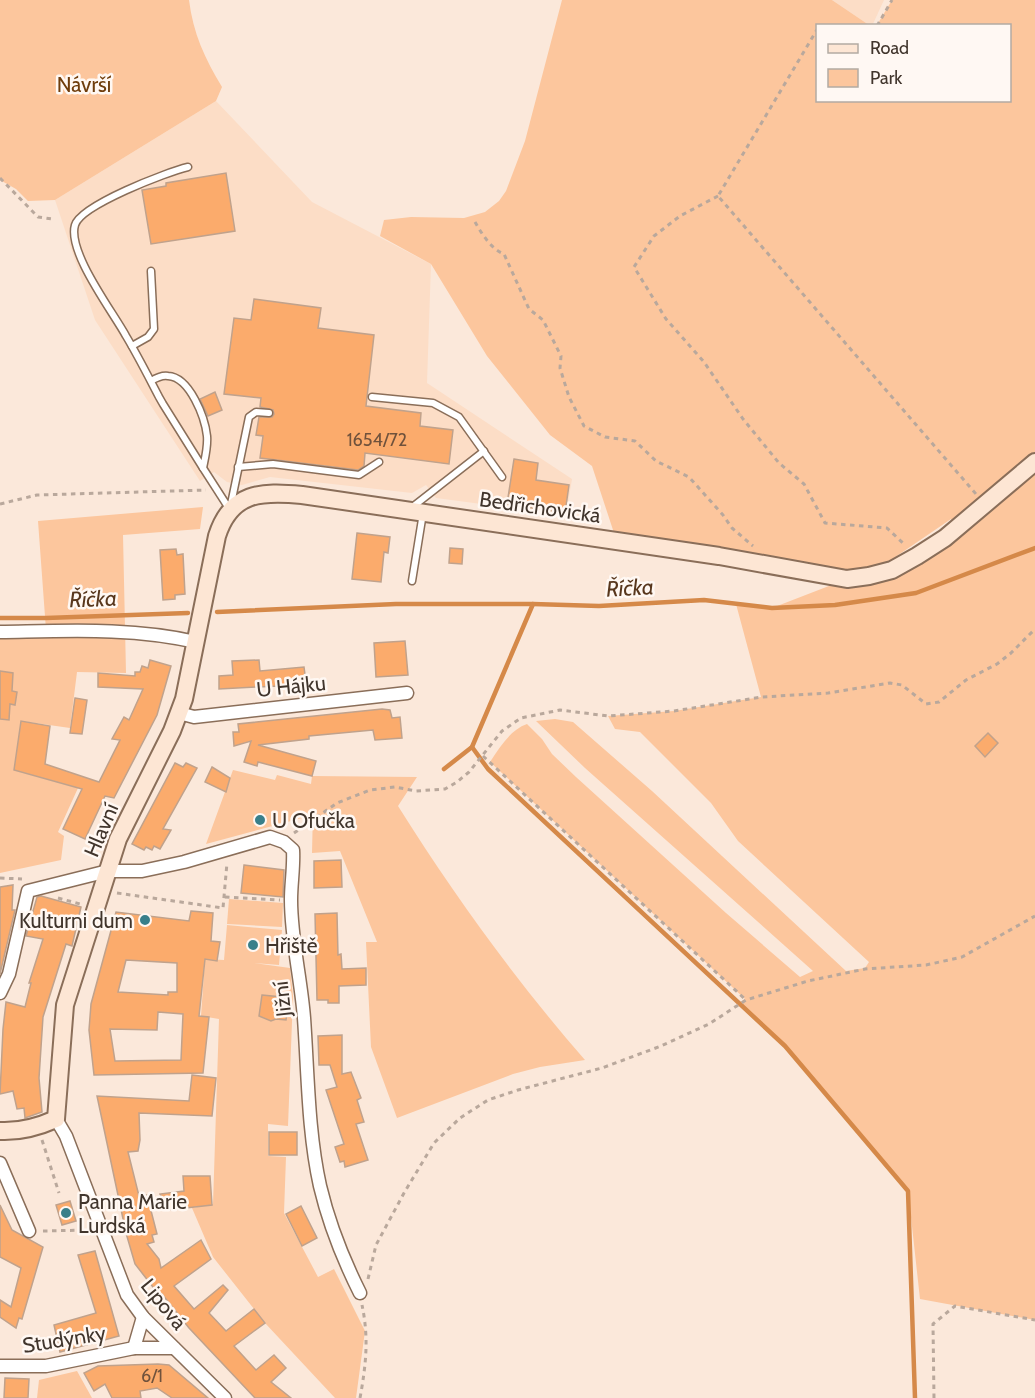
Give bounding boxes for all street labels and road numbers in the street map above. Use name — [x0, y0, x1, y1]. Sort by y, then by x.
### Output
street label: Bedřichovická — [478, 486, 602, 528]
street label: U Hájku — [255, 670, 327, 703]
street label: Hlavní — [79, 799, 124, 861]
street label: Jižní — [268, 979, 296, 1019]
street label: Lipová — [136, 1273, 192, 1335]
street label: Studýnky — [21, 1320, 108, 1358]

